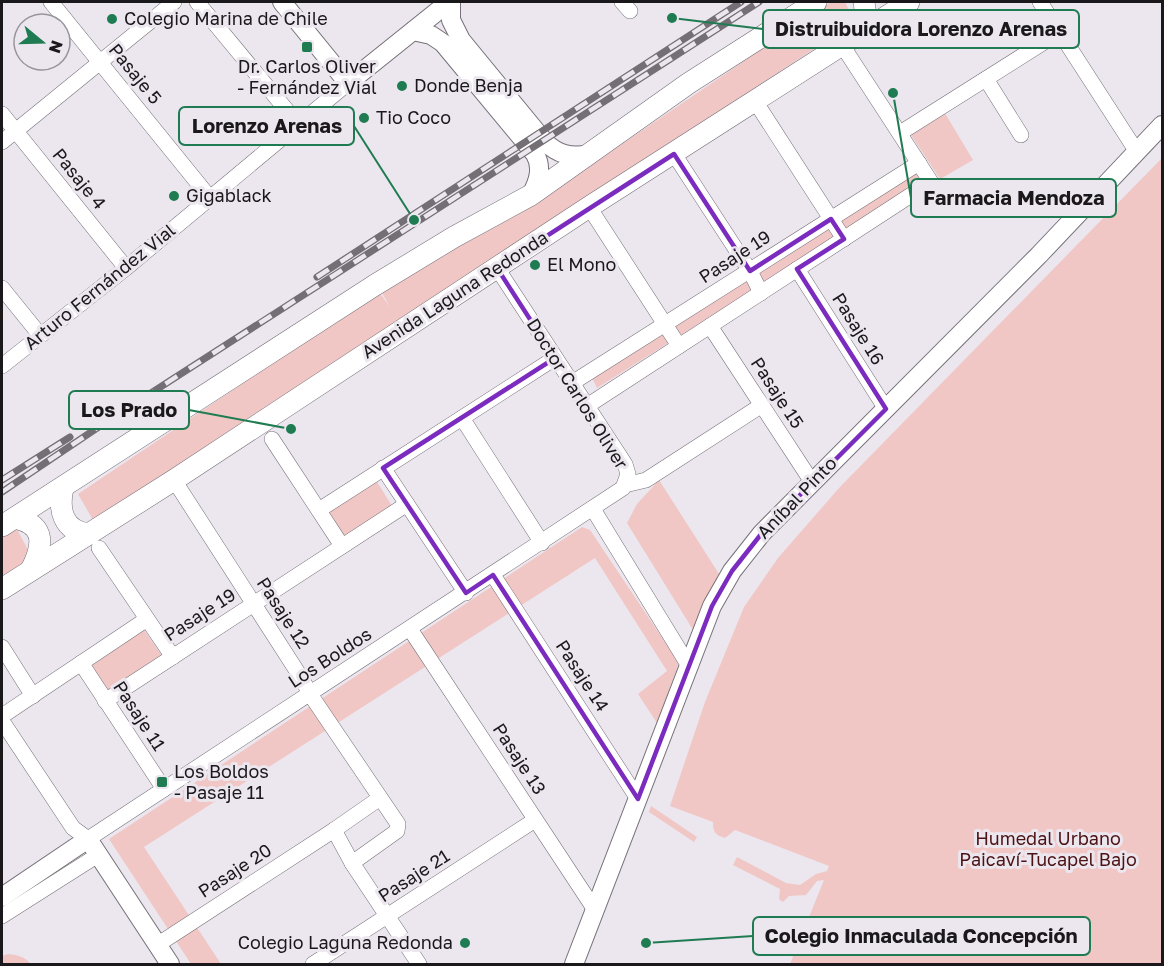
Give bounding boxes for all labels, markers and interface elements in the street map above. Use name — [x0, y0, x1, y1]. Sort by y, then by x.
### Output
place label: Colegio Marina de Chile — [124, 7, 328, 29]
callout: Distruibuidora Lorenzo Arenas — [763, 10, 1079, 48]
north arrow — [12, 12, 72, 72]
marker: Colegio Marina de Chile — [105, 12, 119, 26]
text: Distruibuidora Lorenzo Arenas — [775, 16, 1067, 40]
text: N — [45, 38, 68, 56]
street label: Pasaje 5 — [105, 39, 167, 108]
marker: Dr. Carlos Oliver - Fernández Vial — [300, 40, 314, 54]
place label: Dr. Carlos Oliver - Fernández Vial — [237, 55, 377, 98]
place label: Donde Benja — [414, 74, 523, 96]
marker: Donde Benja — [395, 79, 409, 93]
place label: Tio Coco — [376, 106, 451, 128]
callout: Lorenzo Arenas — [179, 107, 354, 145]
marker: Tio Coco — [357, 111, 371, 125]
text: Lorenzo Arenas — [192, 113, 342, 137]
street label: Pasaje 4 — [48, 143, 111, 213]
callout: Farmacia Mendoza — [911, 179, 1116, 217]
place label: Gigablack — [186, 184, 272, 206]
text: Farmacia Mendoza — [923, 185, 1105, 209]
marker: Gigablack — [167, 189, 181, 203]
street label: Arturo Fernández Vial — [19, 218, 180, 354]
street label: Pasaje 19 — [695, 225, 774, 287]
street label: Avenida Laguna Redonda — [357, 226, 552, 363]
place label: El Mono — [547, 253, 616, 275]
marker: El Mono — [528, 258, 542, 272]
street label: Pasaje 16 — [828, 288, 890, 369]
street label: Doctor Carlos Oliver — [523, 314, 633, 473]
street label: Pasaje 15 — [747, 353, 809, 432]
callout: Los Prado — [69, 391, 189, 429]
text: Los Prado — [81, 397, 177, 421]
street label: Aníbal Pinto — [752, 452, 841, 543]
street label: Pasaje 12 — [253, 573, 315, 652]
street label: Pasaje 19 — [160, 583, 239, 645]
street label: Los Boldos — [284, 622, 375, 692]
street label: Pasaje 14 — [552, 636, 614, 715]
street label: Pasaje 11 — [109, 676, 171, 755]
street label: Pasaje 13 — [489, 719, 551, 798]
place label: Los Boldos - Pasaje 11 — [174, 760, 269, 803]
marker: Los Boldos - Pasaje 11 — [155, 775, 169, 789]
park label: Humedal Urbano Paicaví-Tucapel Bajo — [959, 827, 1137, 870]
street label: Pasaje 20 — [194, 838, 275, 902]
street label: Pasaje 21 — [374, 844, 453, 906]
callout: Colegio Inmaculada Concepción — [753, 917, 1090, 955]
text: Colegio Inmaculada Concepción — [765, 923, 1077, 947]
place label: Colegio Laguna Redonda — [238, 931, 453, 953]
marker: Colegio Laguna Redonda — [458, 936, 472, 950]

